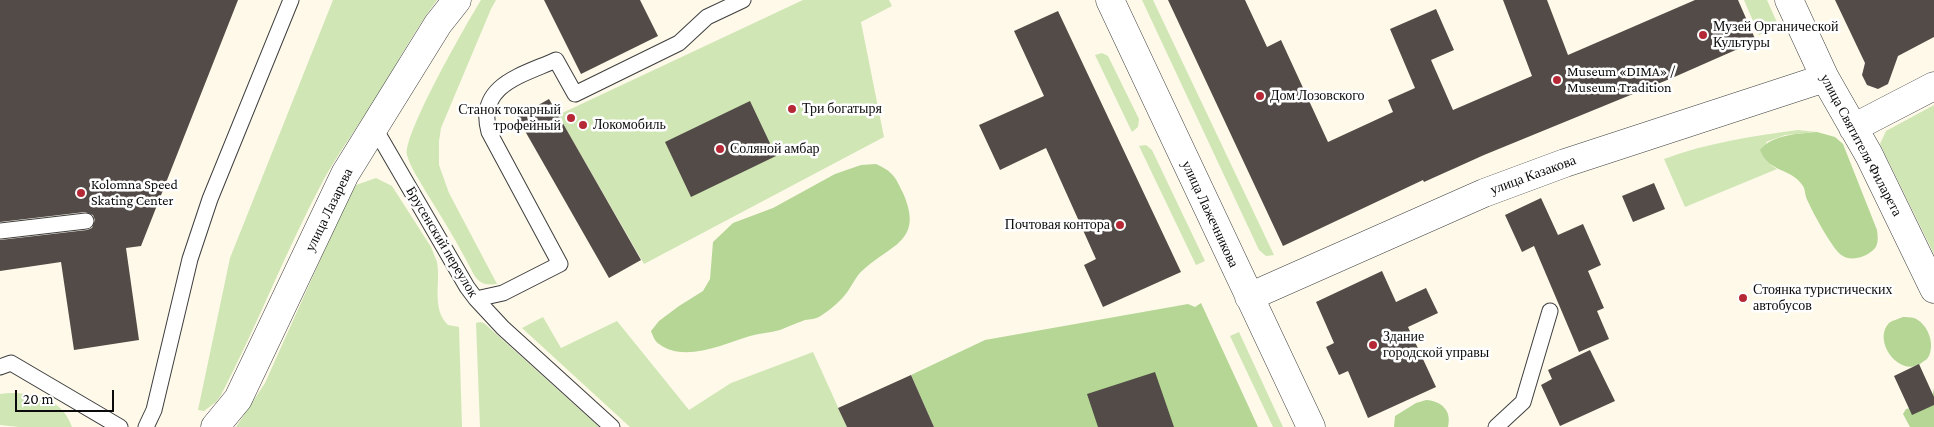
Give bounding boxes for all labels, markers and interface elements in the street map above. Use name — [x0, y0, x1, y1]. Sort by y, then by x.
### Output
place label: Музей Органической Культуры — [1713, 19, 1838, 52]
marker: Музей Органической Культуры — [1697, 29, 1709, 41]
place label: Museum «DIMA» / Museum Tradition — [1567, 64, 1675, 96]
street label: улица Святителя Филарета — [1816, 71, 1906, 219]
marker: Museum «DIMA» / Museum Tradition — [1551, 74, 1563, 86]
place label: Дом Лозовского — [1270, 88, 1365, 104]
marker: Дом Лозовского — [1254, 90, 1266, 102]
place label: Три богатыря — [802, 101, 882, 117]
place label: Станок токарный трофейный — [458, 102, 561, 134]
marker: Три богатыря — [786, 103, 798, 115]
marker: Станок токарный трофейный — [565, 112, 577, 124]
place label: Локомобиль — [593, 117, 666, 133]
marker: Локомобиль — [577, 119, 589, 131]
place label: Соляной амбар — [730, 141, 820, 157]
marker: Соляной амбар — [714, 143, 726, 155]
street label: улица Казакова — [1488, 152, 1578, 198]
street label: улица Лажечникова — [1178, 158, 1242, 270]
street label: улица Лазарева — [302, 166, 356, 254]
place label: Kolomna Speed Skating Center — [91, 177, 178, 210]
street label: Брусенский переулок — [402, 184, 482, 300]
marker: Kolomna Speed Skating Center — [75, 187, 87, 199]
place label: Почтовая контора — [1005, 217, 1110, 233]
marker: Почтовая контора — [1114, 219, 1126, 231]
place label: Стоянка туристических автобусов — [1753, 282, 1893, 314]
marker: Стоянка туристических автобусов — [1737, 292, 1749, 304]
place label: Здание городской управы — [1383, 329, 1489, 362]
marker: Здание городской управы — [1367, 339, 1379, 351]
scale bar — [18, 380, 116, 412]
text: 20 m — [23, 391, 54, 407]

